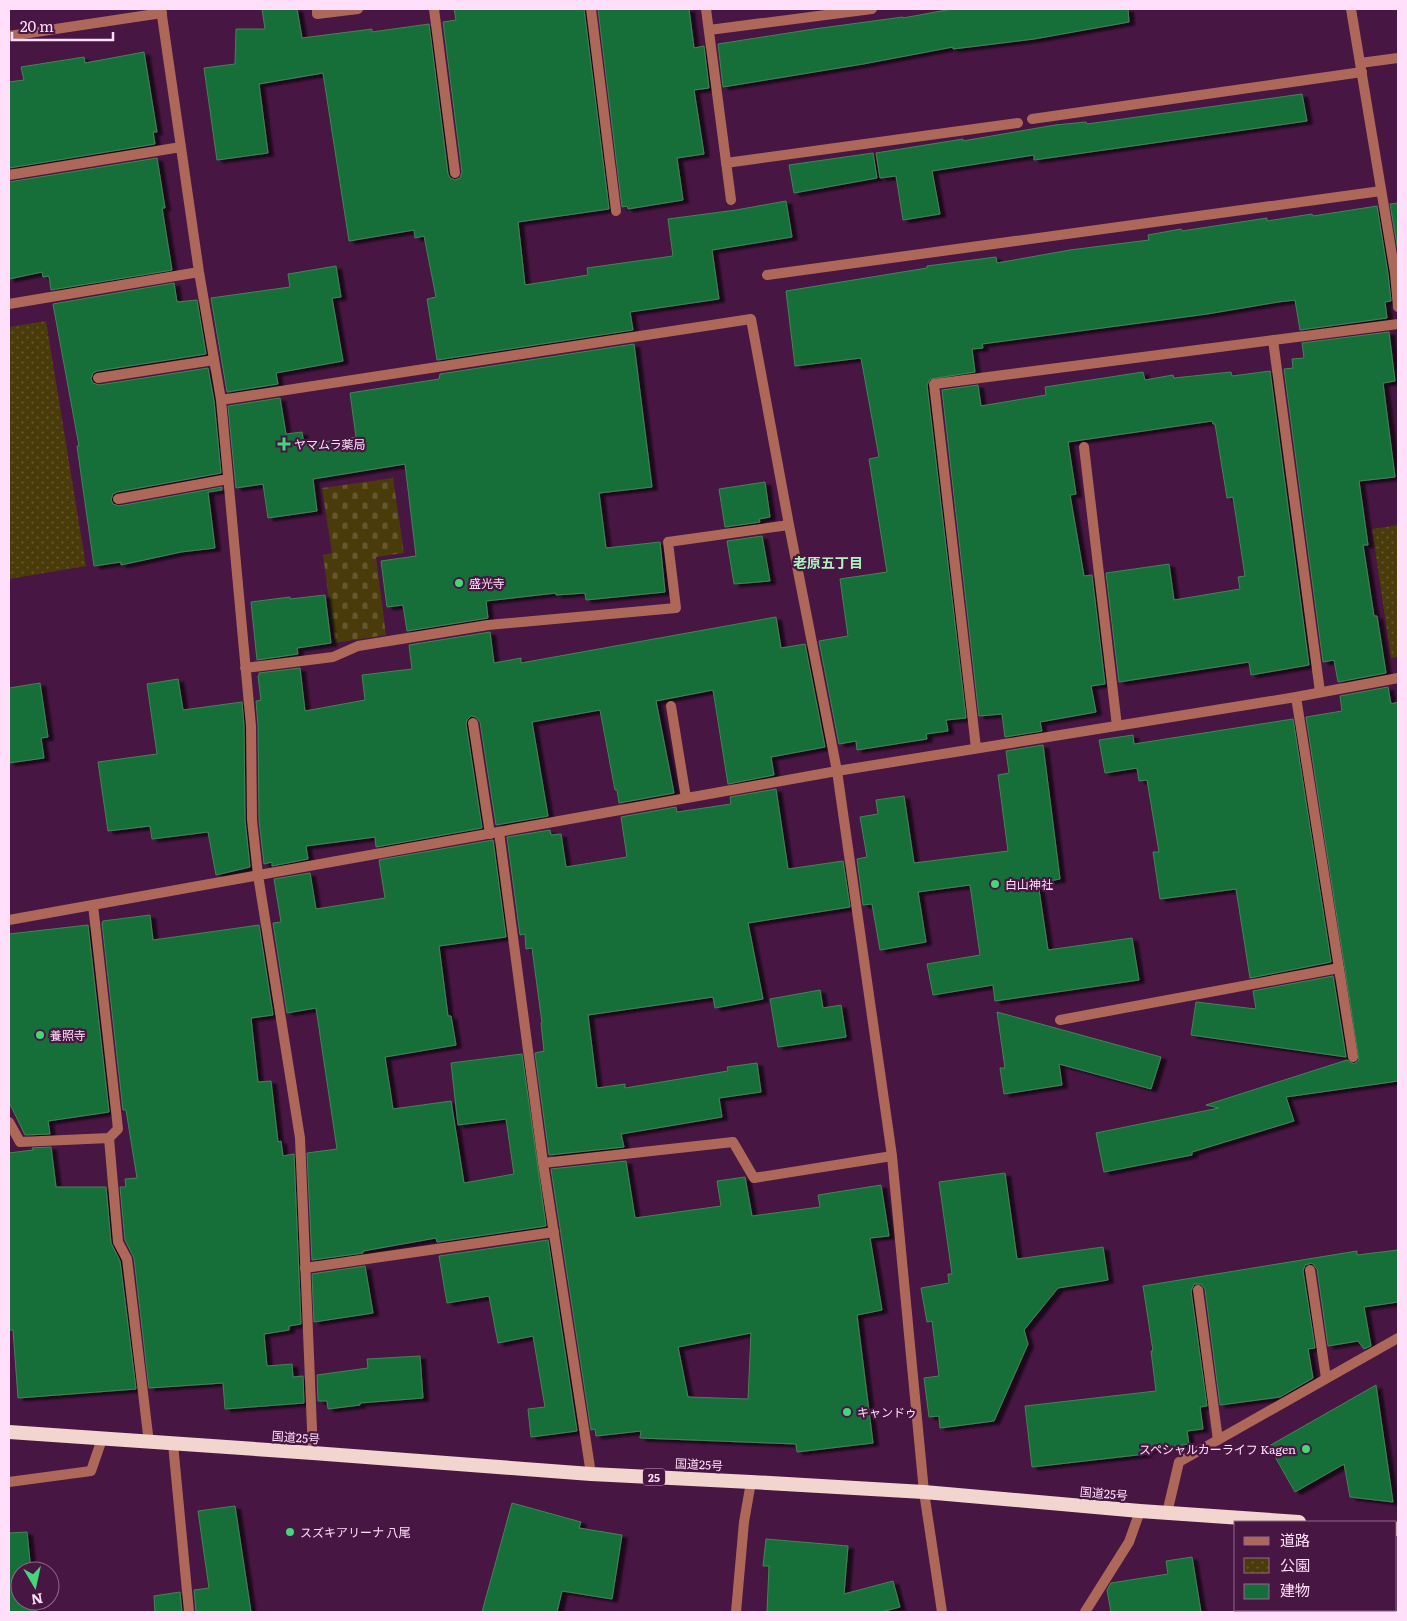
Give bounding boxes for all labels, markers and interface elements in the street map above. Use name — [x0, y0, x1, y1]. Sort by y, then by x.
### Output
scale bar — [12, 10, 114, 42]
text: 20 m — [20, 14, 54, 37]
place label: ヤマムラ薬局 — [294, 435, 365, 453]
marker: ヤマムラ薬局 — [278, 438, 290, 450]
district label: 老原五丁目 — [793, 552, 863, 572]
place label: 盛光寺 — [469, 574, 505, 592]
marker: 盛光寺 — [453, 577, 465, 589]
place label: 白山神社 — [1005, 875, 1053, 893]
marker: 白山神社 — [989, 878, 1001, 890]
place label: 養照寺 — [50, 1026, 86, 1044]
marker: 養照寺 — [34, 1029, 46, 1041]
place label: キャンドゥ — [857, 1403, 917, 1421]
marker: キャンドゥ — [841, 1406, 853, 1418]
street label: 国道25号 — [271, 1426, 321, 1448]
place label: スペシャルカーライフ Kagen — [1139, 1440, 1296, 1458]
marker: スペシャルカーライフ Kagen — [1300, 1443, 1312, 1455]
street label: 国道25号 — [674, 1454, 724, 1474]
road number: 25 — [643, 1468, 665, 1485]
street label: 国道25号 — [1079, 1482, 1129, 1504]
legend — [1234, 1521, 1397, 1611]
place label: スズキアリーナ 八尾 — [300, 1523, 410, 1541]
marker: スズキアリーナ 八尾 — [284, 1526, 296, 1538]
text: 道路 — [1280, 1528, 1310, 1551]
text: 公園 — [1280, 1553, 1310, 1576]
north arrow — [10, 1561, 60, 1611]
text: 建物 — [1280, 1578, 1310, 1601]
text: N — [30, 1589, 45, 1611]

